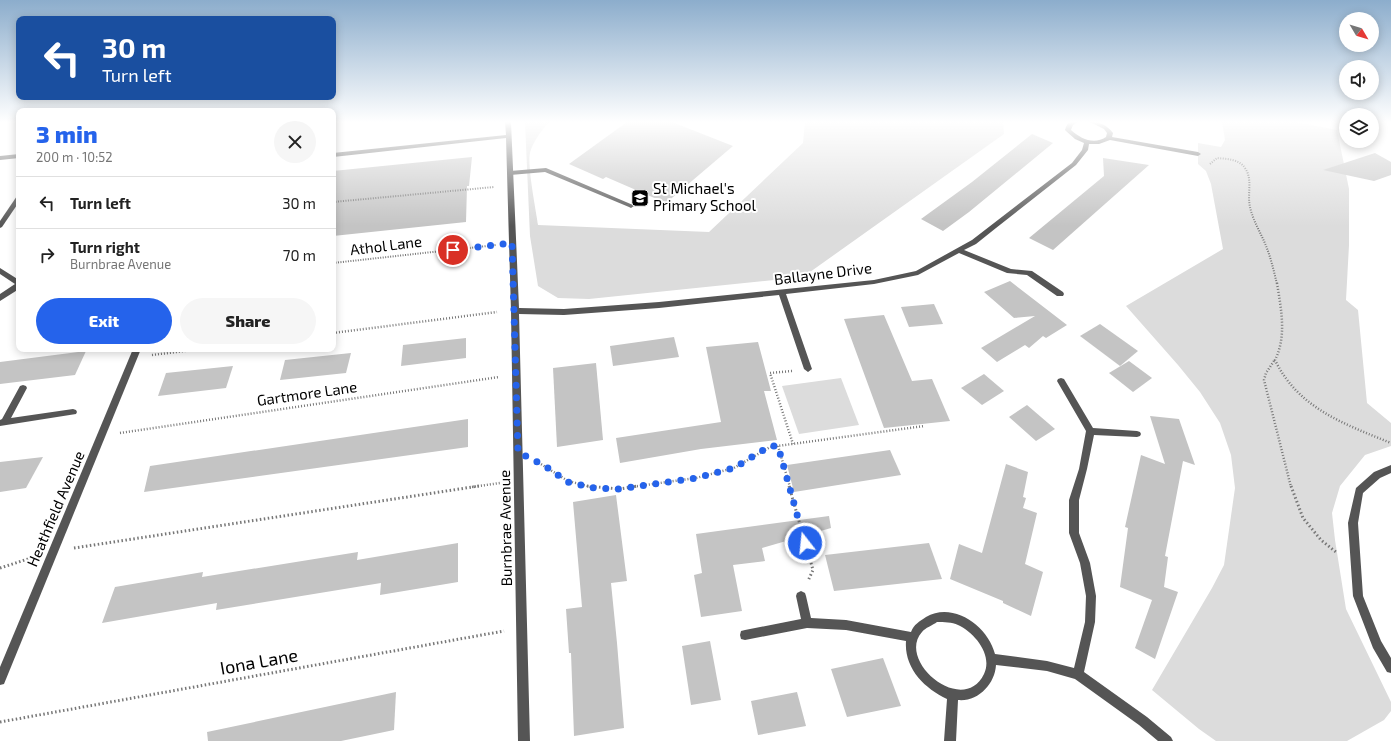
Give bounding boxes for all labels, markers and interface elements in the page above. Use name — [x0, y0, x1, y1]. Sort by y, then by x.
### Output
north arrow — [1339, 12, 1379, 52]
map controls — [1339, 12, 1379, 148]
text: 30 m — [102, 30, 166, 64]
icon: left — [36, 32, 88, 84]
button: sound — [1339, 60, 1379, 100]
text: Turn left — [102, 64, 172, 86]
button: layers — [1339, 108, 1379, 148]
text: 3 min — [36, 119, 98, 148]
button: close — [274, 121, 316, 163]
text: 200 m · 10:52 — [36, 149, 113, 165]
place label: St Michael's Primary School — [653, 179, 756, 214]
school or university icon: St Michael's Primary School — [630, 188, 650, 208]
icon: left — [36, 192, 58, 214]
text: Turn left — [70, 194, 131, 212]
text: 30 m — [282, 194, 316, 212]
street label: Athol Lane — [349, 232, 423, 258]
pin — [436, 233, 470, 267]
text: Turn right — [70, 238, 140, 256]
icon: arrive — [442, 239, 464, 261]
icon: right — [36, 244, 58, 266]
text: 70 m — [283, 246, 316, 264]
text: Burnbrae Avenue — [70, 256, 171, 272]
street label: Ballayne Drive — [773, 258, 873, 288]
button: Exit — [36, 298, 172, 344]
button: Share — [180, 298, 316, 344]
street label: Gartmore Lane — [256, 377, 358, 409]
street label: Heathfield Avenue — [23, 448, 88, 569]
street label: Burnbrae Avenue — [495, 470, 515, 587]
position arrow — [784, 522, 826, 564]
street label: Iona Lane — [218, 643, 299, 679]

